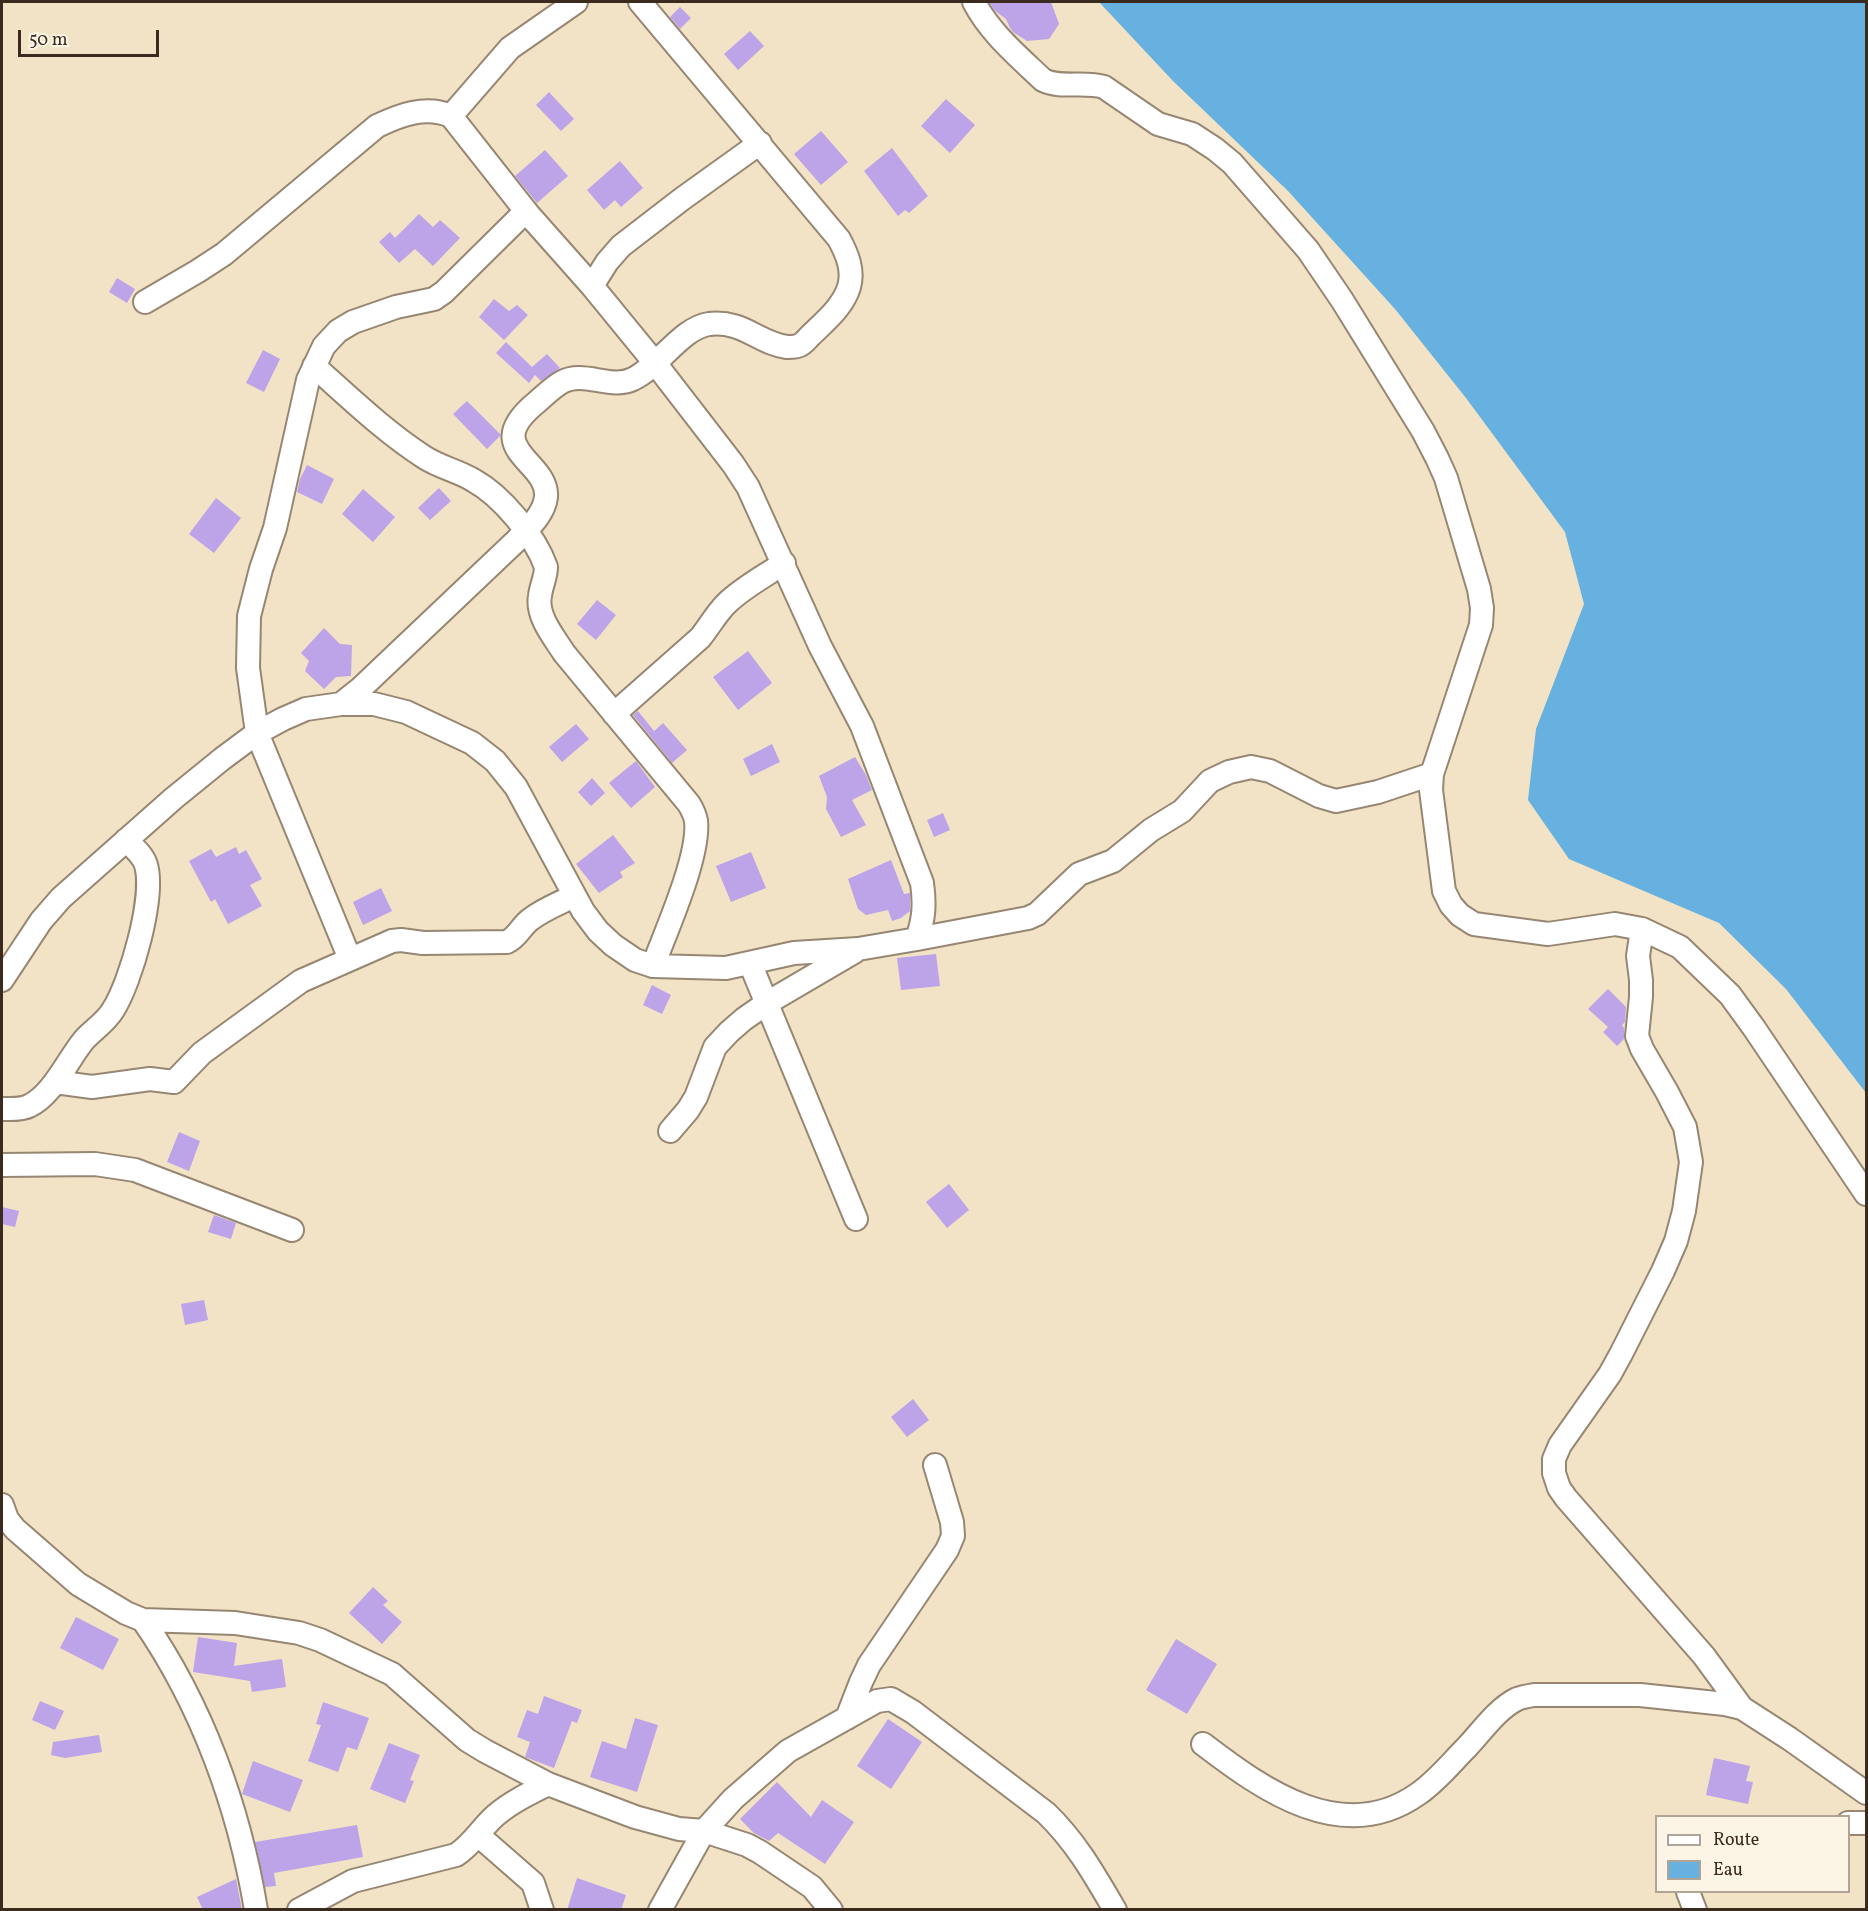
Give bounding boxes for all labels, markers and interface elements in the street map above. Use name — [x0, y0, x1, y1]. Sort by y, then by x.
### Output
scale bar — [21, 18, 162, 56]
text: 50 m — [29, 28, 68, 53]
legend — [1655, 1815, 1850, 1893]
text: Route — [1713, 1828, 1759, 1853]
text: Eau — [1713, 1858, 1743, 1883]

